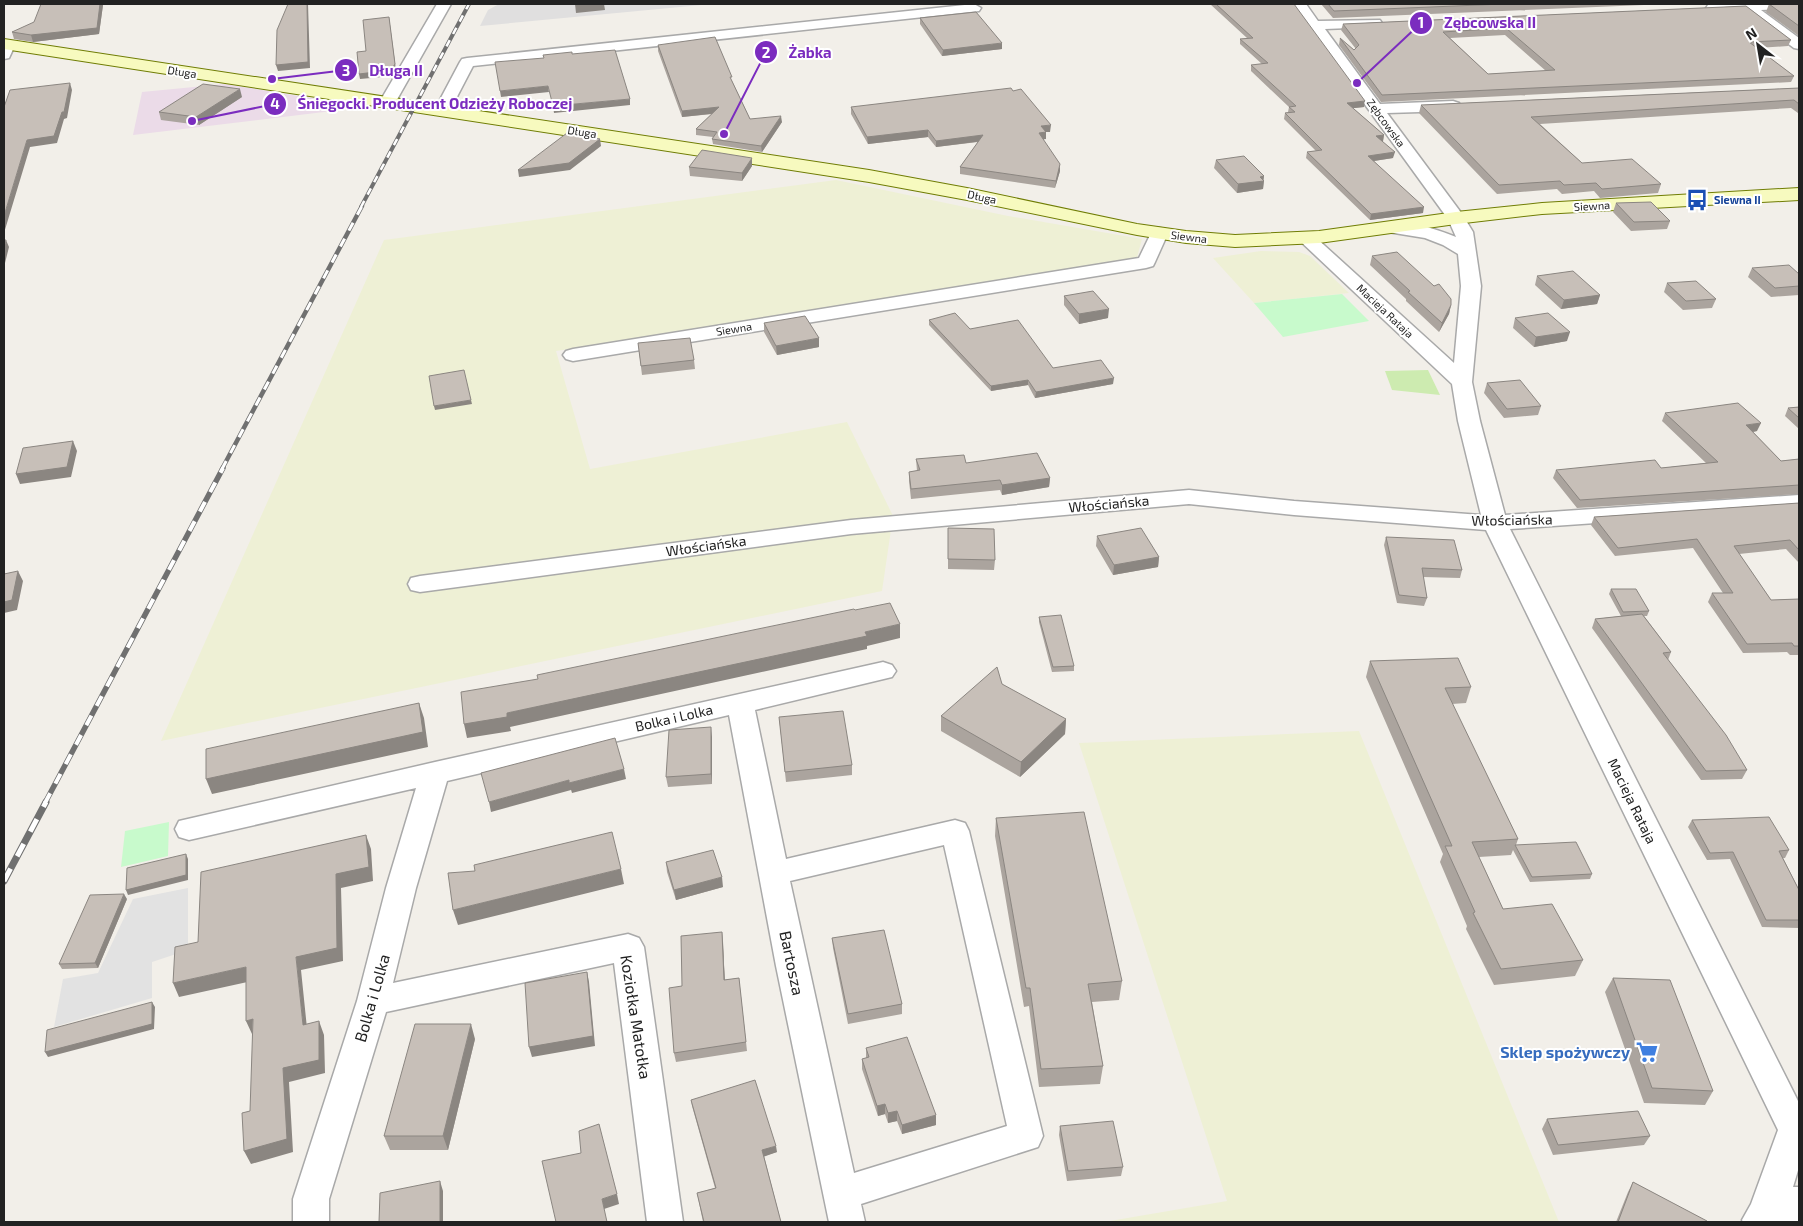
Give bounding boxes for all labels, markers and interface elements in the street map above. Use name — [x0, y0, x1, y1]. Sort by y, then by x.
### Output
callout: Zębcowska II — [1409, 8, 1546, 38]
text: 1 — [1418, 13, 1424, 31]
text: Zębcowska II — [1444, 13, 1536, 31]
north arrow — [1733, 20, 1783, 70]
text: N — [1742, 24, 1760, 43]
callout: Żabka — [753, 37, 842, 67]
text: 2 — [762, 43, 771, 61]
text: Żabka — [788, 43, 832, 61]
callout: Długa II — [334, 55, 432, 85]
text: 3 — [342, 61, 350, 79]
text: Długa II — [369, 61, 423, 79]
street label: Długa — [167, 63, 198, 80]
callout: Śniegocki. Producent Odzieży Roboczej — [263, 89, 583, 119]
text: 4 — [270, 94, 280, 112]
text: Śniegocki. Producent Odzieży Roboczej — [298, 94, 573, 113]
street label: Zębcowska — [1365, 96, 1408, 149]
street label: Długa — [567, 123, 598, 140]
street label: Długa — [966, 187, 998, 206]
bus stop icon: Siewna II — [1684, 187, 1710, 213]
place label: Siewna II — [1714, 193, 1761, 206]
street label: Siewna — [1574, 198, 1610, 213]
street label: Siewna — [1170, 228, 1208, 245]
street label: Macieja Rataja — [1354, 281, 1416, 341]
street label: Siewna — [715, 319, 753, 338]
street label: Włościańska — [1068, 492, 1150, 515]
street label: Włościańska — [1471, 510, 1553, 529]
street label: Włościańska — [665, 531, 747, 560]
street label: Bolka i Lolka — [633, 700, 714, 735]
street label: Macieja Rataja — [1605, 755, 1660, 846]
street label: Bartosza — [776, 929, 809, 997]
street label: Bolka i Lolka — [350, 952, 393, 1044]
street label: Koziołka Matołka — [617, 953, 656, 1080]
supermarket icon: Sklep spożywczy — [1634, 1039, 1660, 1065]
place label: Sklep spożywczy — [1500, 1042, 1630, 1062]

